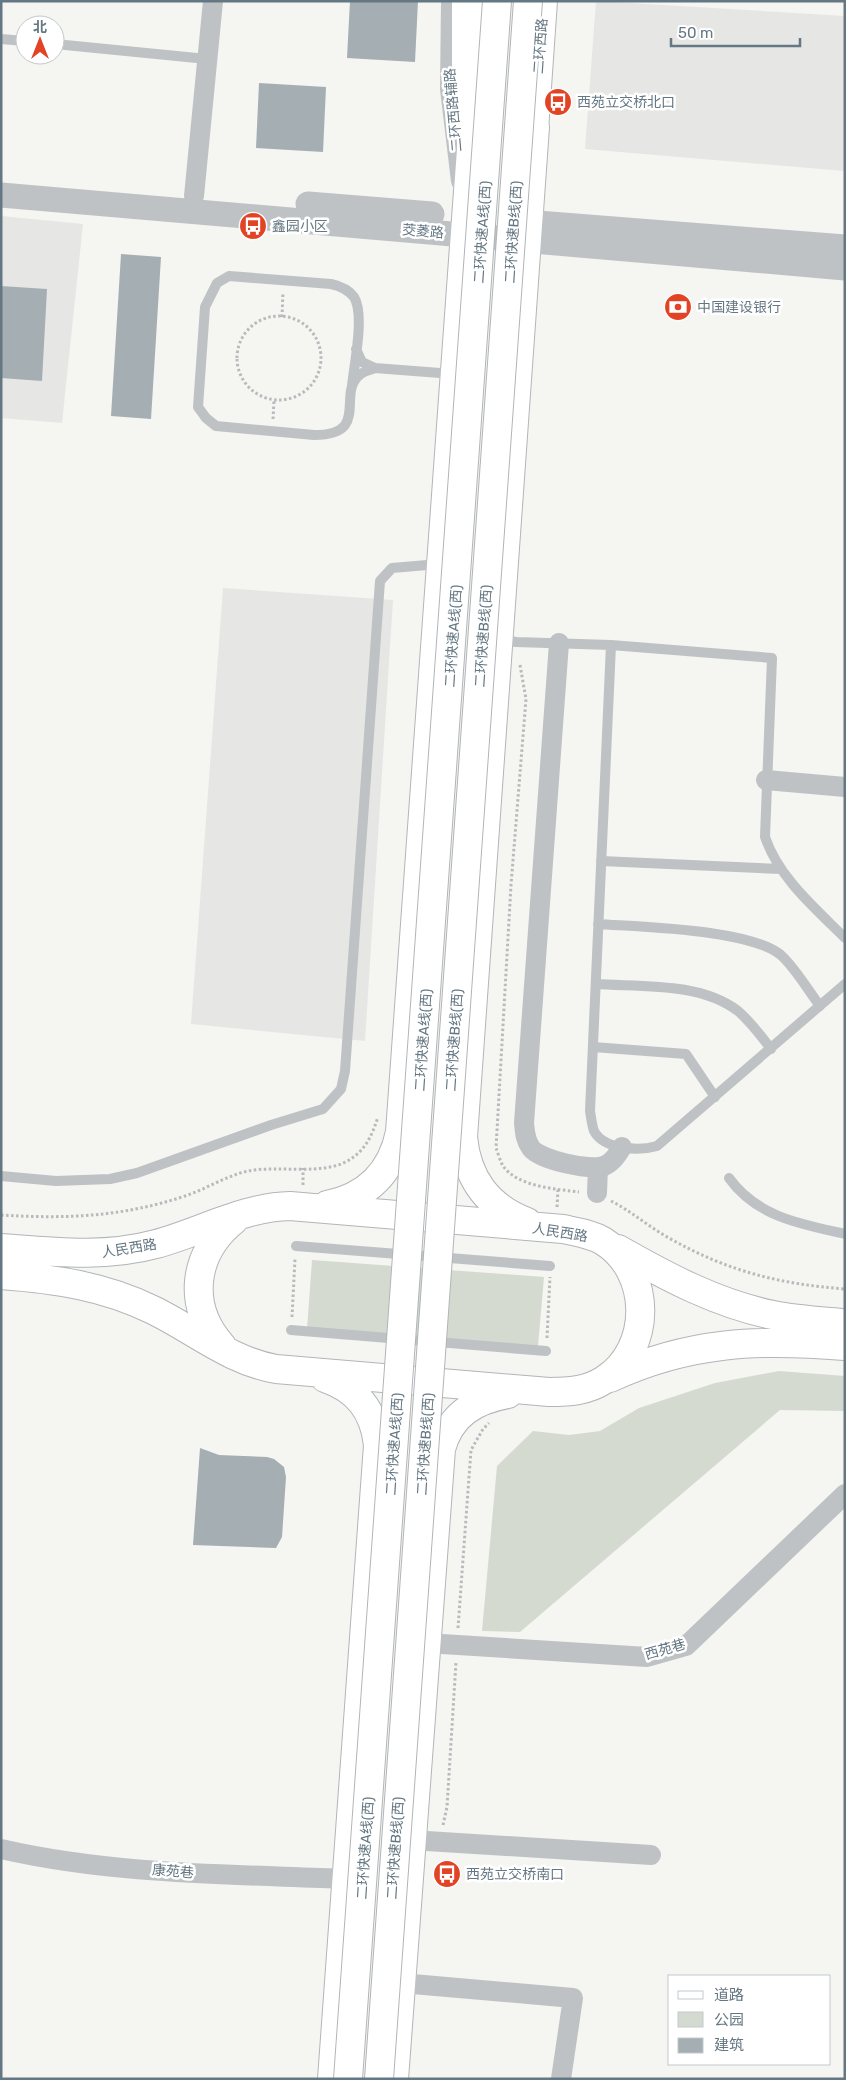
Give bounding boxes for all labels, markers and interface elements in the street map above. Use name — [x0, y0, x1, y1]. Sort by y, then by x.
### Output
north arrow — [15, 15, 65, 65]
scale bar — [671, 15, 800, 47]
street label: 二环西路 — [530, 18, 551, 75]
text: 北 — [33, 19, 47, 36]
text: 50 m — [678, 24, 713, 42]
street label: 二环西路辅路 — [441, 67, 466, 153]
bus stop icon: 西苑立交桥北口 — [543, 87, 573, 117]
place label: 西苑立交桥北口 — [577, 94, 675, 111]
street label: 二环快速A线(西) — [470, 180, 495, 284]
street label: 二环快速B线(西) — [501, 180, 526, 284]
bus stop icon: 鑫园小区 — [238, 211, 268, 241]
place label: 鑫园小区 — [272, 218, 328, 235]
street label: 茭菱路 — [401, 221, 445, 242]
bank icon: 中国建设银行 — [663, 292, 693, 322]
place label: 中国建设银行 — [697, 299, 781, 316]
street label: 二环快速A线(西) — [441, 584, 466, 688]
street label: 二环快速B线(西) — [471, 584, 496, 688]
street label: 二环快速A线(西) — [411, 988, 436, 1092]
street label: 二环快速B线(西) — [442, 988, 467, 1092]
street label: 人民西路 — [531, 1220, 589, 1245]
street label: 人民西路 — [100, 1236, 158, 1261]
street label: 二环快速A线(西) — [382, 1392, 407, 1496]
street label: 二环快速B线(西) — [413, 1392, 438, 1496]
street label: 西苑巷 — [643, 1636, 688, 1663]
street label: 二环快速A线(西) — [353, 1796, 378, 1900]
street label: 二环快速B线(西) — [383, 1796, 408, 1900]
bus stop icon: 西苑立交桥南口 — [432, 1859, 462, 1889]
street label: 康苑巷 — [151, 1861, 195, 1882]
place label: 西苑立交桥南口 — [466, 1866, 564, 1883]
legend — [668, 1975, 831, 2065]
text: 道路 — [714, 1986, 744, 2004]
text: 公园 — [714, 2011, 744, 2029]
text: 建筑 — [714, 2036, 744, 2054]

